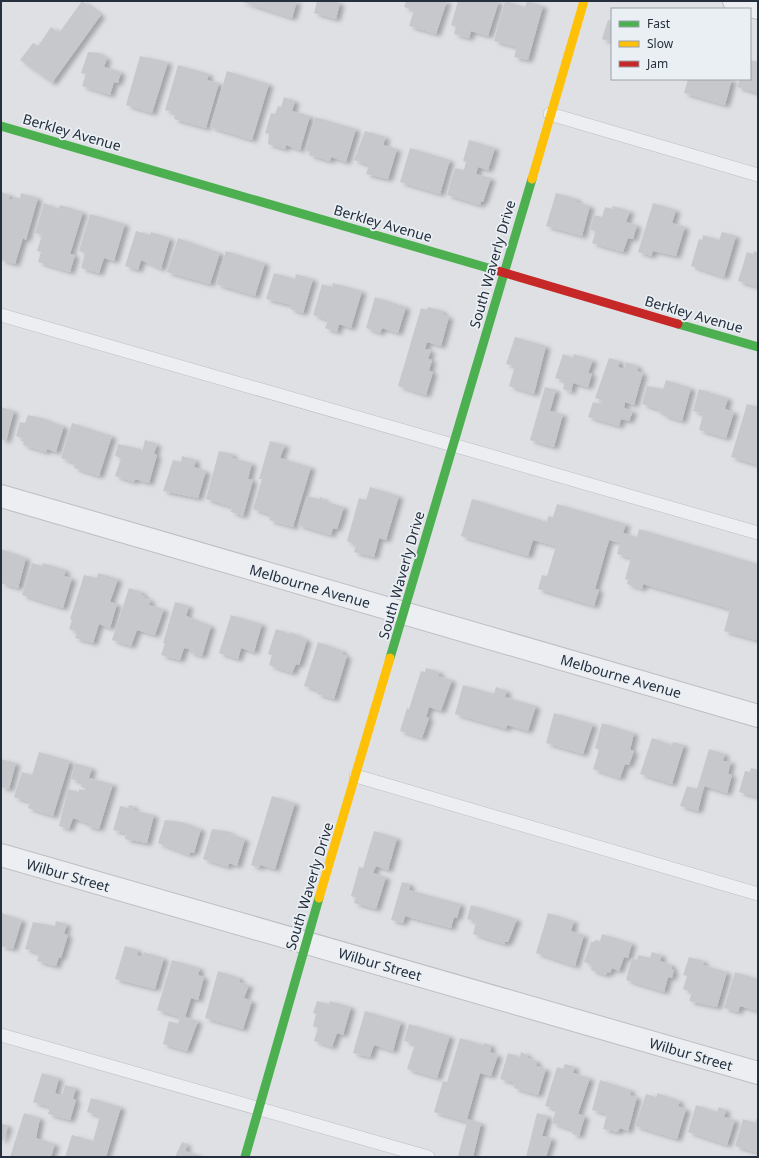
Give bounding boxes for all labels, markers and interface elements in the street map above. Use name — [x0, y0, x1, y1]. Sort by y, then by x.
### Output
legend — [611, 8, 751, 80]
text: Fast — [647, 15, 671, 32]
text: Slow — [647, 35, 674, 52]
text: Jam — [646, 55, 668, 72]
street label: Berkley Avenue — [21, 109, 123, 155]
street label: South Waverly Drive — [465, 198, 519, 330]
street label: Berkley Avenue — [332, 200, 434, 246]
street label: Berkley Avenue — [643, 291, 745, 337]
street label: South Waverly Drive — [374, 509, 428, 641]
street label: Melbourne Avenue — [247, 560, 373, 612]
street label: Melbourne Avenue — [558, 650, 684, 702]
street label: South Waverly Drive — [281, 820, 337, 952]
street label: Wilbur Street — [24, 854, 112, 896]
street label: Wilbur Street — [336, 943, 424, 985]
street label: Wilbur Street — [647, 1033, 735, 1075]

